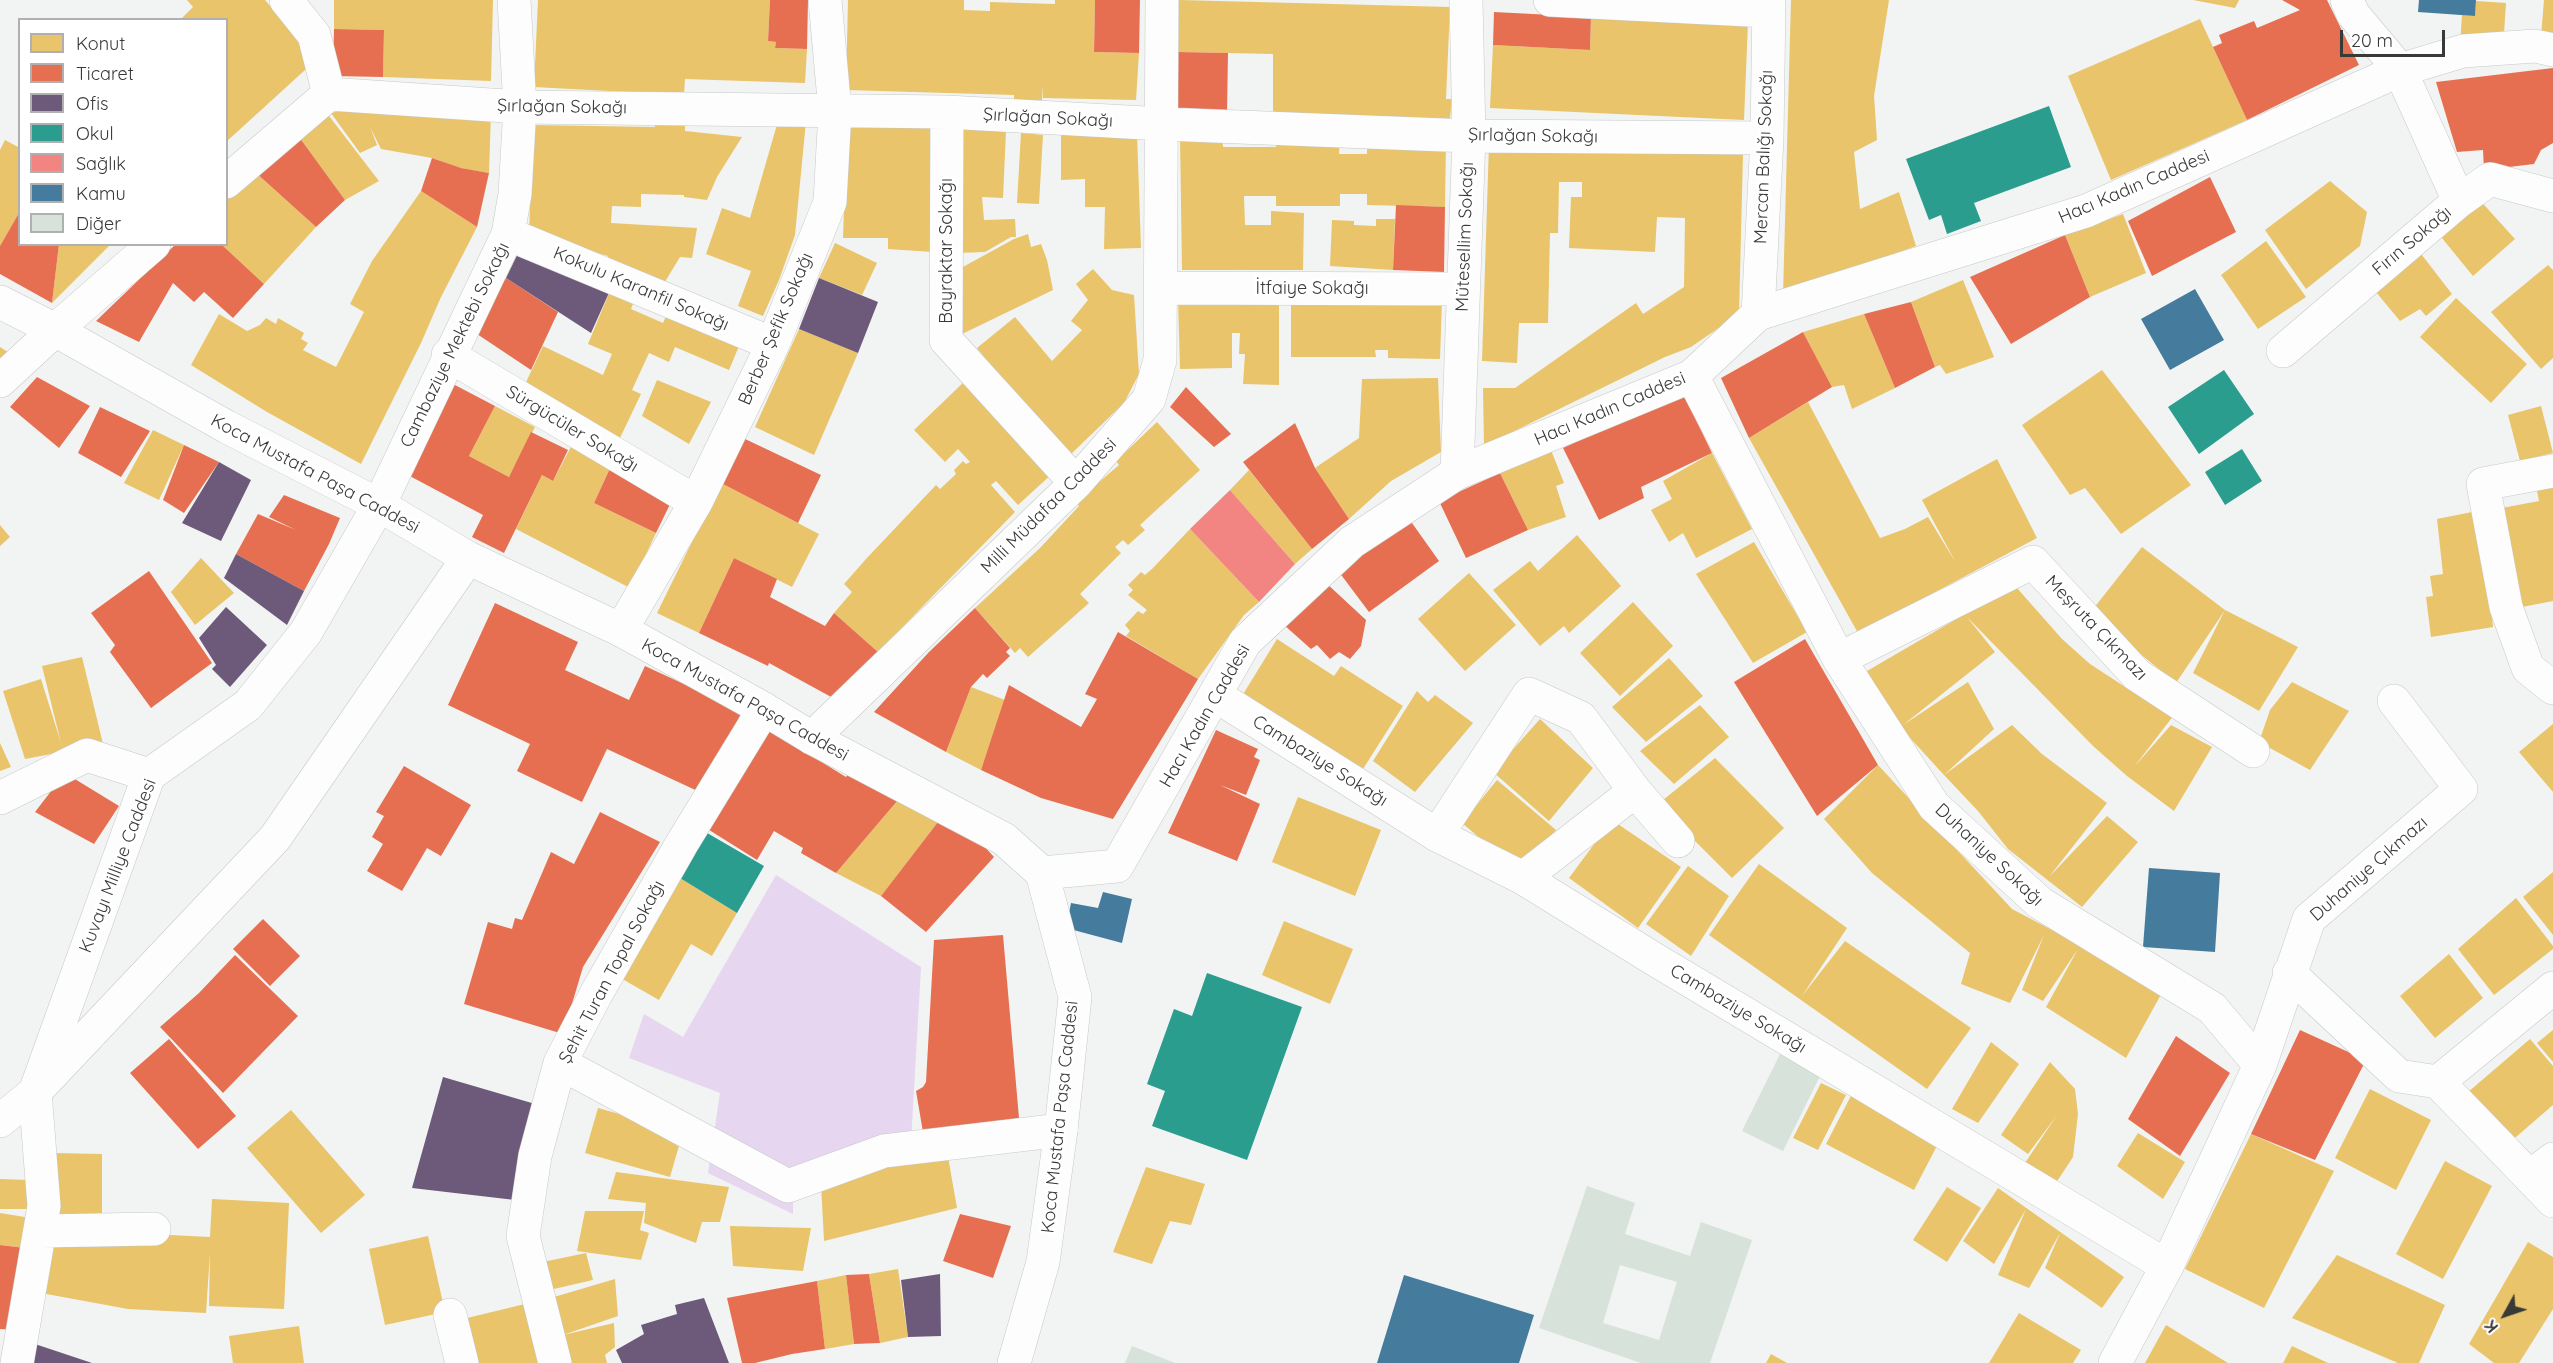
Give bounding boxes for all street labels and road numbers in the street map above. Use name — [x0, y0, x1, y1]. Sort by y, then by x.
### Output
street label: Mercan Balığı Sokağı — [1750, 70, 1778, 244]
street label: Şırlağan Sokağı — [497, 95, 627, 119]
street label: Şırlağan Sokağı — [983, 104, 1113, 132]
street label: Şırlağan Sokağı — [1468, 124, 1598, 148]
street label: Hacı Kadın Caddesi — [2055, 145, 2213, 229]
street label: Mütesellim Sokağı — [1452, 162, 1478, 312]
street label: Bayraktar Sokağı — [936, 178, 958, 324]
street label: Fırın Sokağı — [2368, 202, 2456, 280]
street label: Cambaziye Mektebi Sokağı — [396, 239, 514, 451]
street label: Kokulu Karanfil Sokağı — [550, 242, 732, 336]
street label: Berber Şefik Sokağı — [734, 250, 818, 408]
street label: İtfaiye Sokağı — [1255, 278, 1369, 300]
street label: Hacı Kadın Caddesi — [1531, 367, 1689, 451]
street label: Sürgücüler Sokağı — [502, 381, 642, 477]
street label: Koca Mustafa Paşa Caddesi — [207, 410, 423, 538]
street label: Milli Müdafaa Caddesi — [977, 434, 1121, 578]
street label: Meşruta Çıkmazı — [2040, 571, 2152, 685]
street label: Koca Mustafa Paşa Caddesi — [638, 634, 852, 766]
street label: Hacı Kadın Caddesi — [1155, 640, 1255, 792]
street label: Cambaziye Sokağı — [1249, 711, 1391, 811]
street label: Kuvayı Milliye Caddesi — [75, 776, 161, 956]
street label: Duhaniye Sokağı — [1930, 799, 2048, 911]
street label: Duhaniye Çıkmazı — [2306, 812, 2432, 926]
street label: Şehit Turan Topal Sokağı — [555, 877, 669, 1067]
street label: Cambaziye Sokağı — [1666, 960, 1810, 1058]
street label: Koca Mustafa Paşa Caddesi — [1037, 1000, 1083, 1234]

